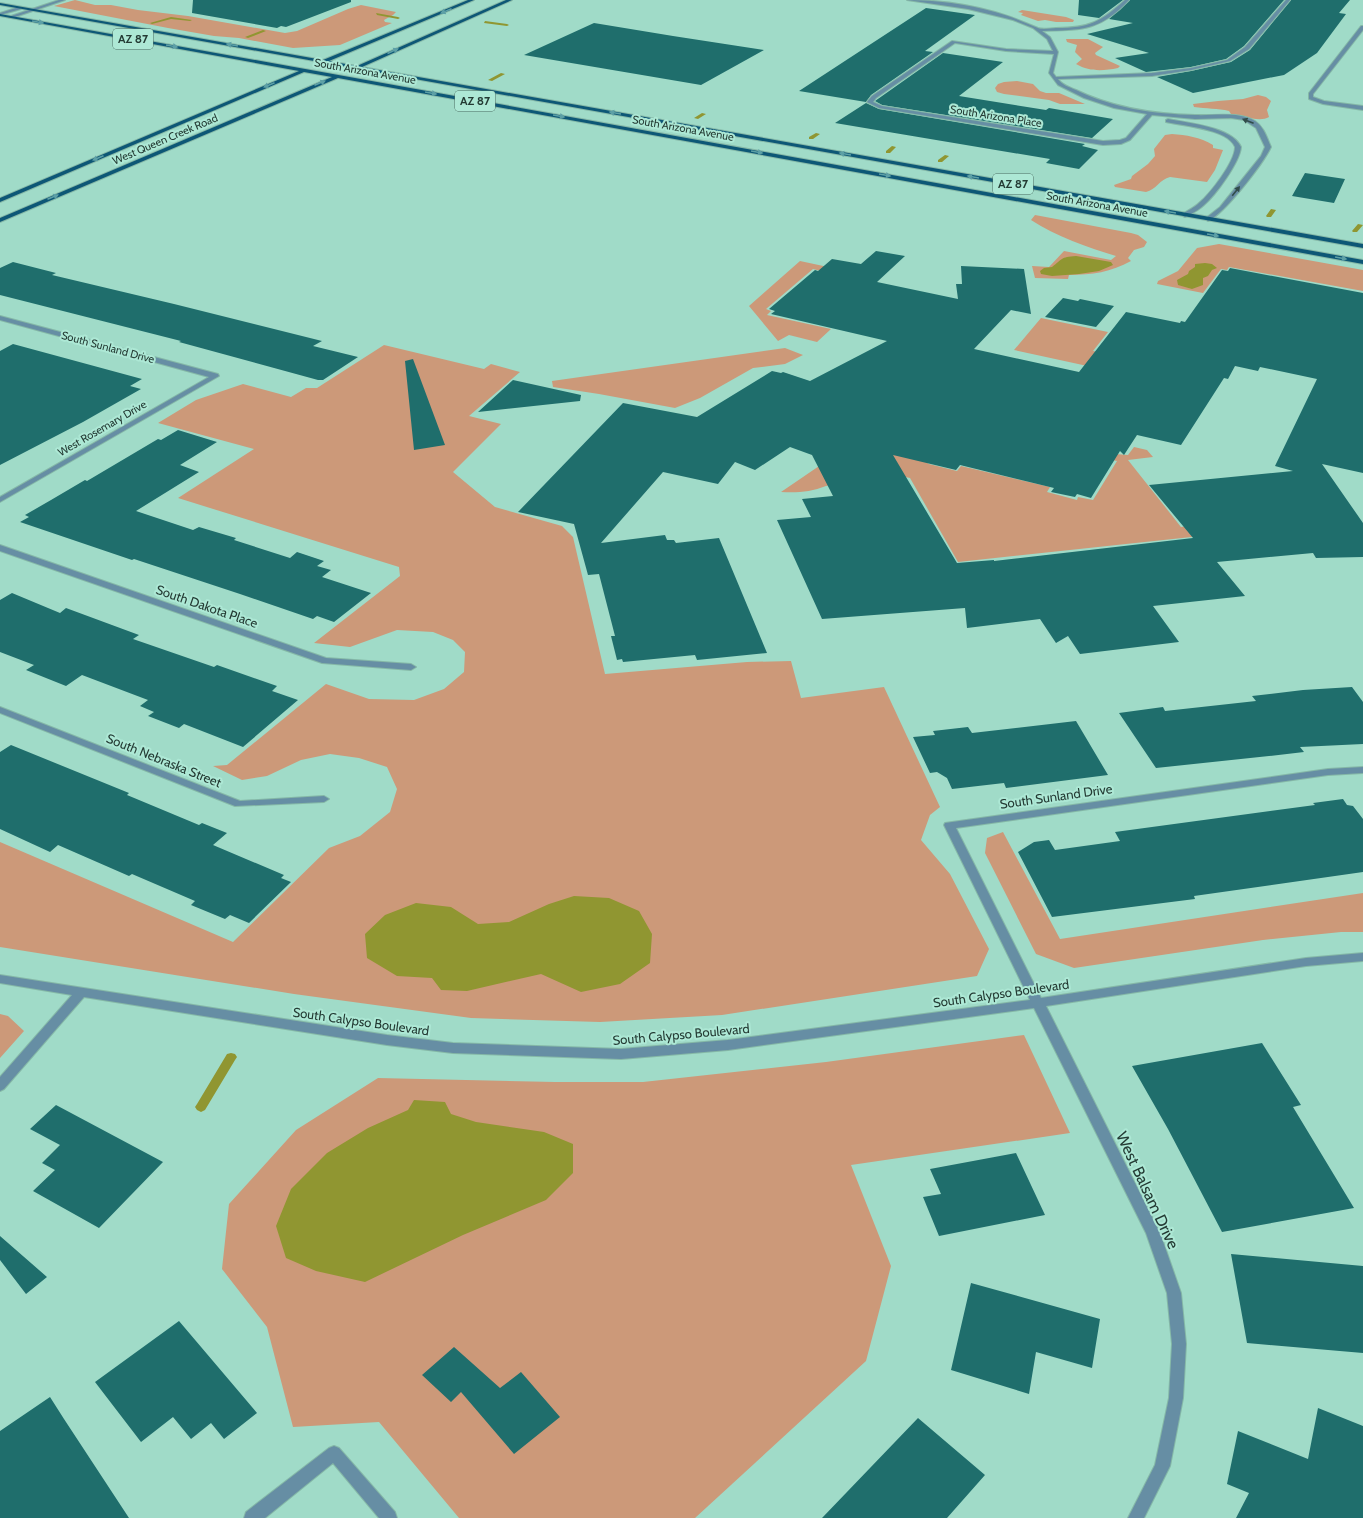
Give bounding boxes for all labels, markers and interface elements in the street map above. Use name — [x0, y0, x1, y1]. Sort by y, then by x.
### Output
one-way arrow — [439, 8, 451, 14]
one-way arrow — [32, 19, 44, 25]
road number: AZ 87 — [113, 29, 153, 49]
one-way arrow — [225, 41, 238, 47]
one-way arrow — [166, 43, 178, 49]
one-way arrow — [388, 48, 400, 54]
street label: South Arizona Avenue — [313, 55, 417, 87]
one-way arrow — [314, 80, 325, 86]
one-way arrow — [262, 83, 274, 89]
one-way arrow — [425, 90, 437, 96]
road number: AZ 87 — [455, 91, 495, 111]
street label: South Arizona Place — [949, 102, 1043, 130]
street label: West Queen Creek Road — [110, 110, 220, 168]
one-way arrow — [609, 110, 621, 116]
street label: South Arizona Avenue — [631, 112, 735, 144]
one-way arrow — [552, 113, 565, 119]
one-way arrow — [1242, 118, 1254, 125]
one-way arrow — [751, 149, 763, 155]
one-way arrow — [839, 151, 851, 157]
one-way arrow — [91, 156, 103, 162]
one-way arrow — [879, 173, 891, 179]
one-way arrow — [967, 173, 979, 179]
road number: AZ 87 — [993, 174, 1033, 194]
one-way arrow — [1231, 186, 1240, 197]
street label: South Arizona Avenue — [1045, 188, 1149, 220]
one-way arrow — [48, 194, 59, 200]
one-way arrow — [1164, 209, 1176, 215]
one-way arrow — [1207, 232, 1219, 238]
one-way arrow — [1334, 255, 1347, 261]
street label: South Sunland Drive — [60, 328, 156, 366]
street label: West Rosemary Drive — [55, 397, 149, 459]
street label: South Dakota Place — [154, 581, 260, 631]
street label: South Nebraska Street — [104, 730, 224, 791]
street label: South Sunland Drive — [999, 780, 1114, 812]
street label: South Calypso Boulevard — [932, 976, 1070, 1010]
street label: South Calypso Boulevard — [292, 1004, 430, 1038]
street label: South Calypso Boulevard — [612, 1020, 750, 1048]
street label: West Balsam Drive — [1112, 1129, 1183, 1252]

